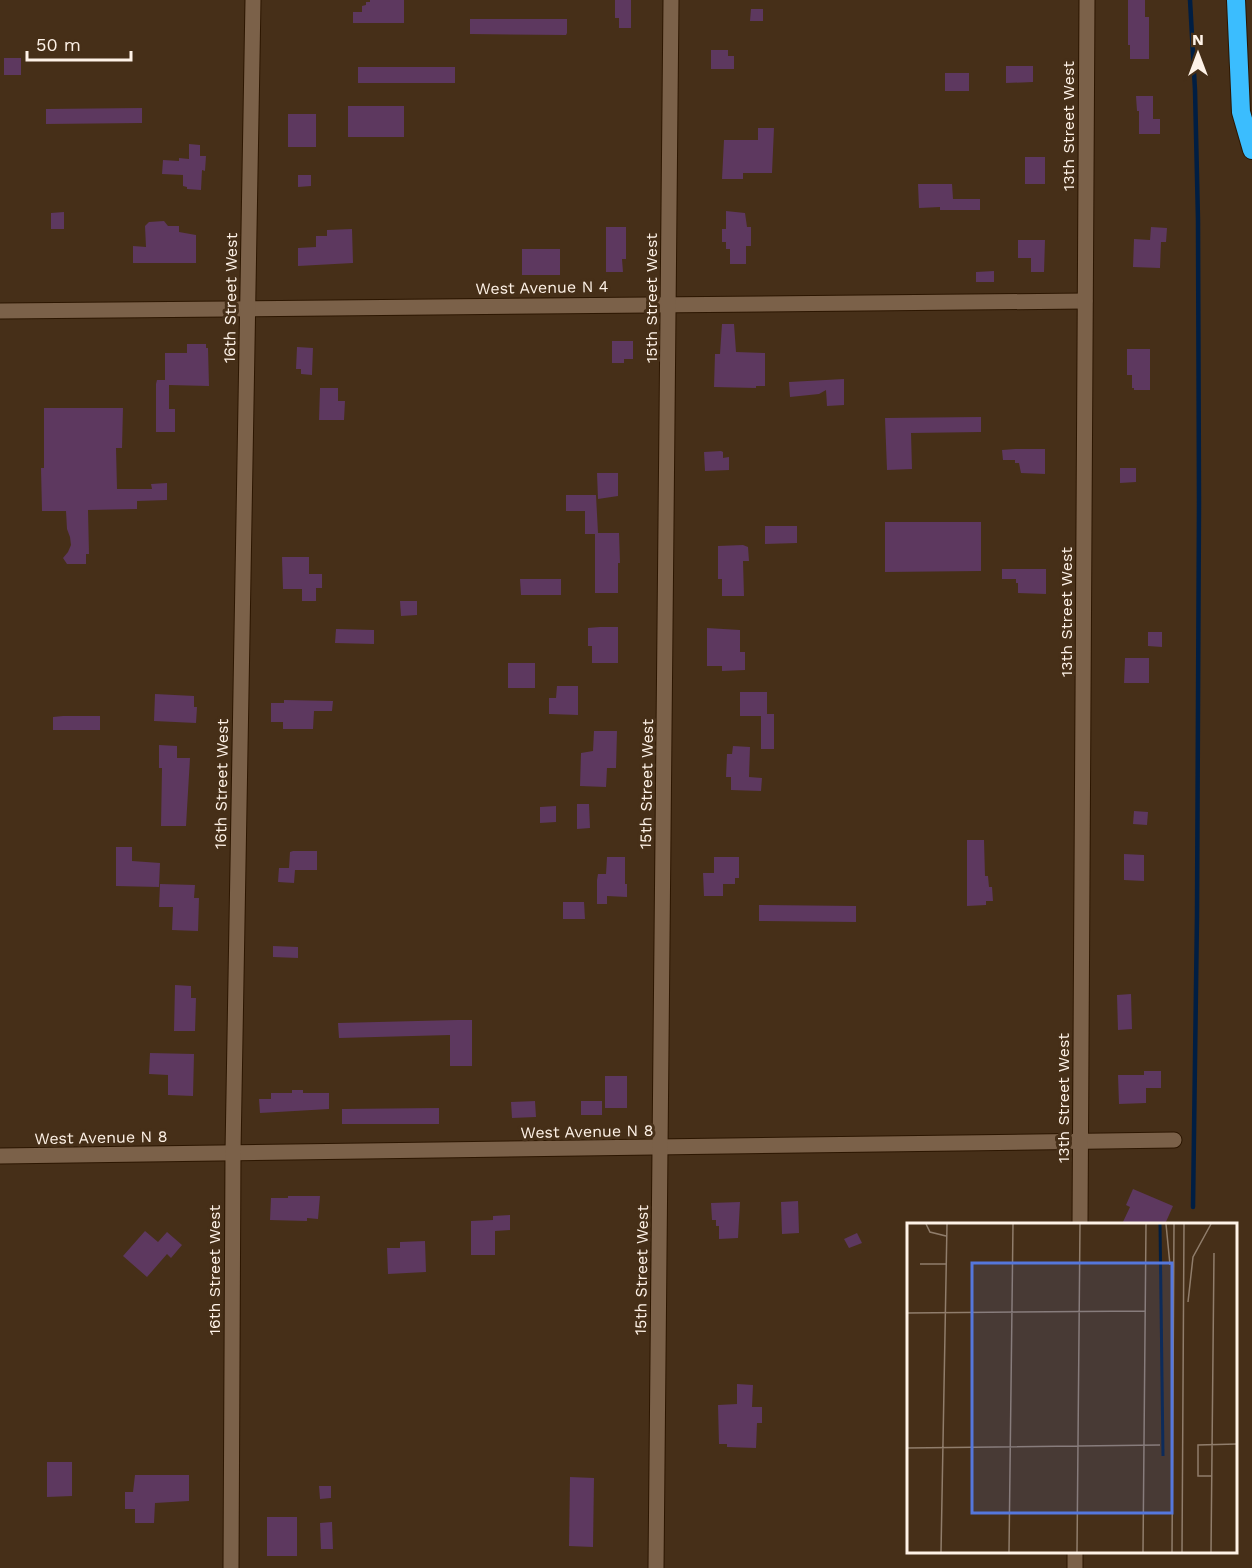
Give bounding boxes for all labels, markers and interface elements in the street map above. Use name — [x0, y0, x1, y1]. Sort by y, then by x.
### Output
scale bar — [27, 24, 130, 62]
north arrow — [1168, 24, 1228, 84]
text: N — [1192, 30, 1204, 49]
text: 50 m — [36, 34, 81, 55]
street label: 13th Street West — [1059, 61, 1078, 191]
street label: 16th Street West — [220, 232, 241, 363]
street label: 15th Street West — [642, 233, 661, 363]
street label: West Avenue N 4 — [475, 277, 609, 298]
street label: 13th Street West — [1057, 547, 1076, 677]
street label: 16th Street West — [211, 718, 232, 849]
street label: 15th Street West — [636, 719, 657, 849]
street label: 13th Street West — [1054, 1033, 1073, 1163]
street label: West Avenue N 8 — [520, 1121, 654, 1142]
street label: West Avenue N 8 — [34, 1127, 168, 1148]
street label: 16th Street West — [205, 1204, 224, 1335]
street label: 15th Street West — [631, 1205, 652, 1335]
inset map — [907, 1223, 1237, 1553]

